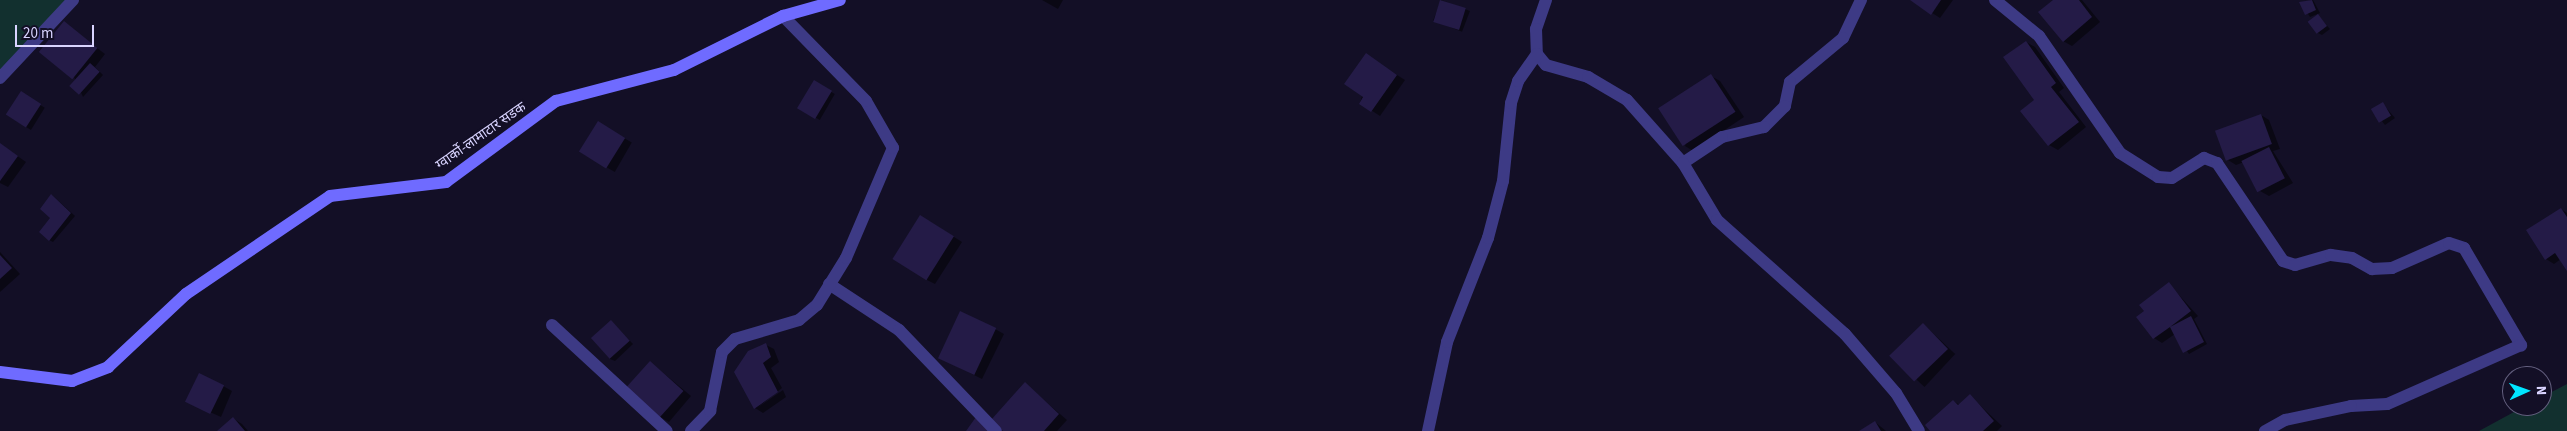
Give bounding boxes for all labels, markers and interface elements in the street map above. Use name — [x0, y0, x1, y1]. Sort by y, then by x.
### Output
scale bar — [18, 15, 96, 47]
text: 20 m — [23, 23, 53, 44]
street label: ग्वार्को-लामाटार सडक — [433, 99, 529, 173]
north arrow — [2502, 366, 2552, 416]
text: N — [2531, 386, 2551, 396]

